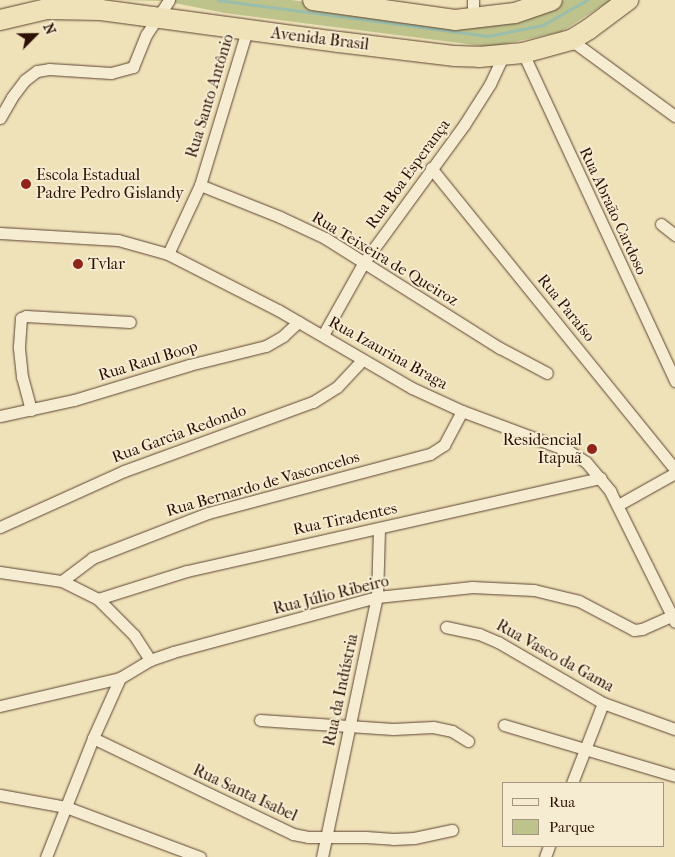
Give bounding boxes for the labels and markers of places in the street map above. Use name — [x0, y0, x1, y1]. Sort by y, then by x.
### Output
place label: Escola Estadual Padre Pedro Gislandy — [36, 165, 184, 203]
marker: Escola Estadual Padre Pedro Gislandy — [20, 178, 32, 190]
place label: Tvlar — [88, 254, 125, 274]
marker: Tvlar — [72, 258, 84, 270]
place label: Residencial Itapuã — [503, 430, 582, 468]
marker: Residencial Itapuã — [586, 443, 598, 455]

